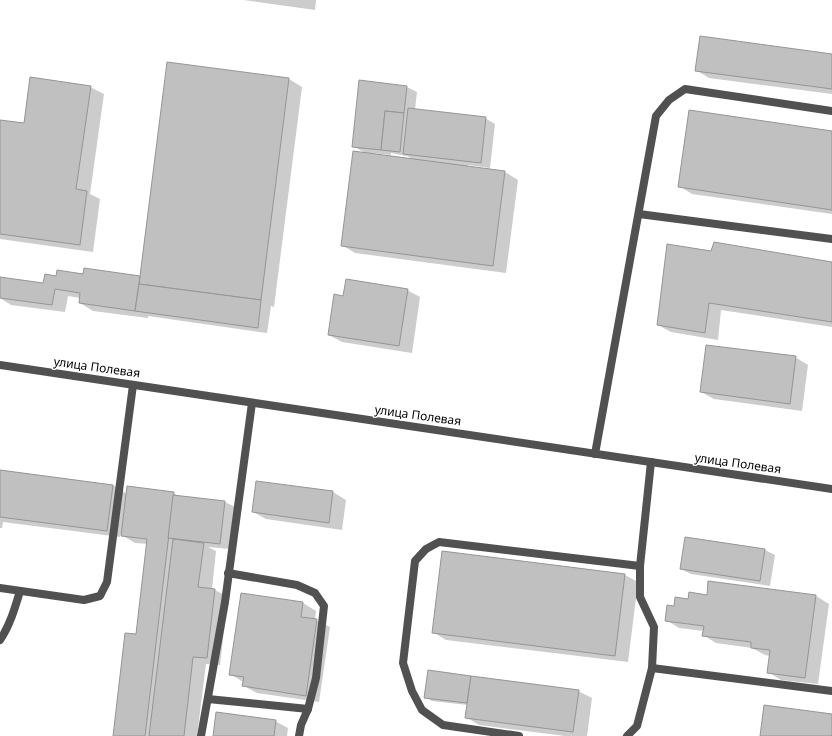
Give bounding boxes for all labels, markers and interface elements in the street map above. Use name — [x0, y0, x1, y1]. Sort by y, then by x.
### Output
street label: улица Полевая — [53, 353, 141, 381]
street label: улица Полевая — [374, 401, 462, 429]
street label: улица Полевая — [694, 449, 782, 477]

